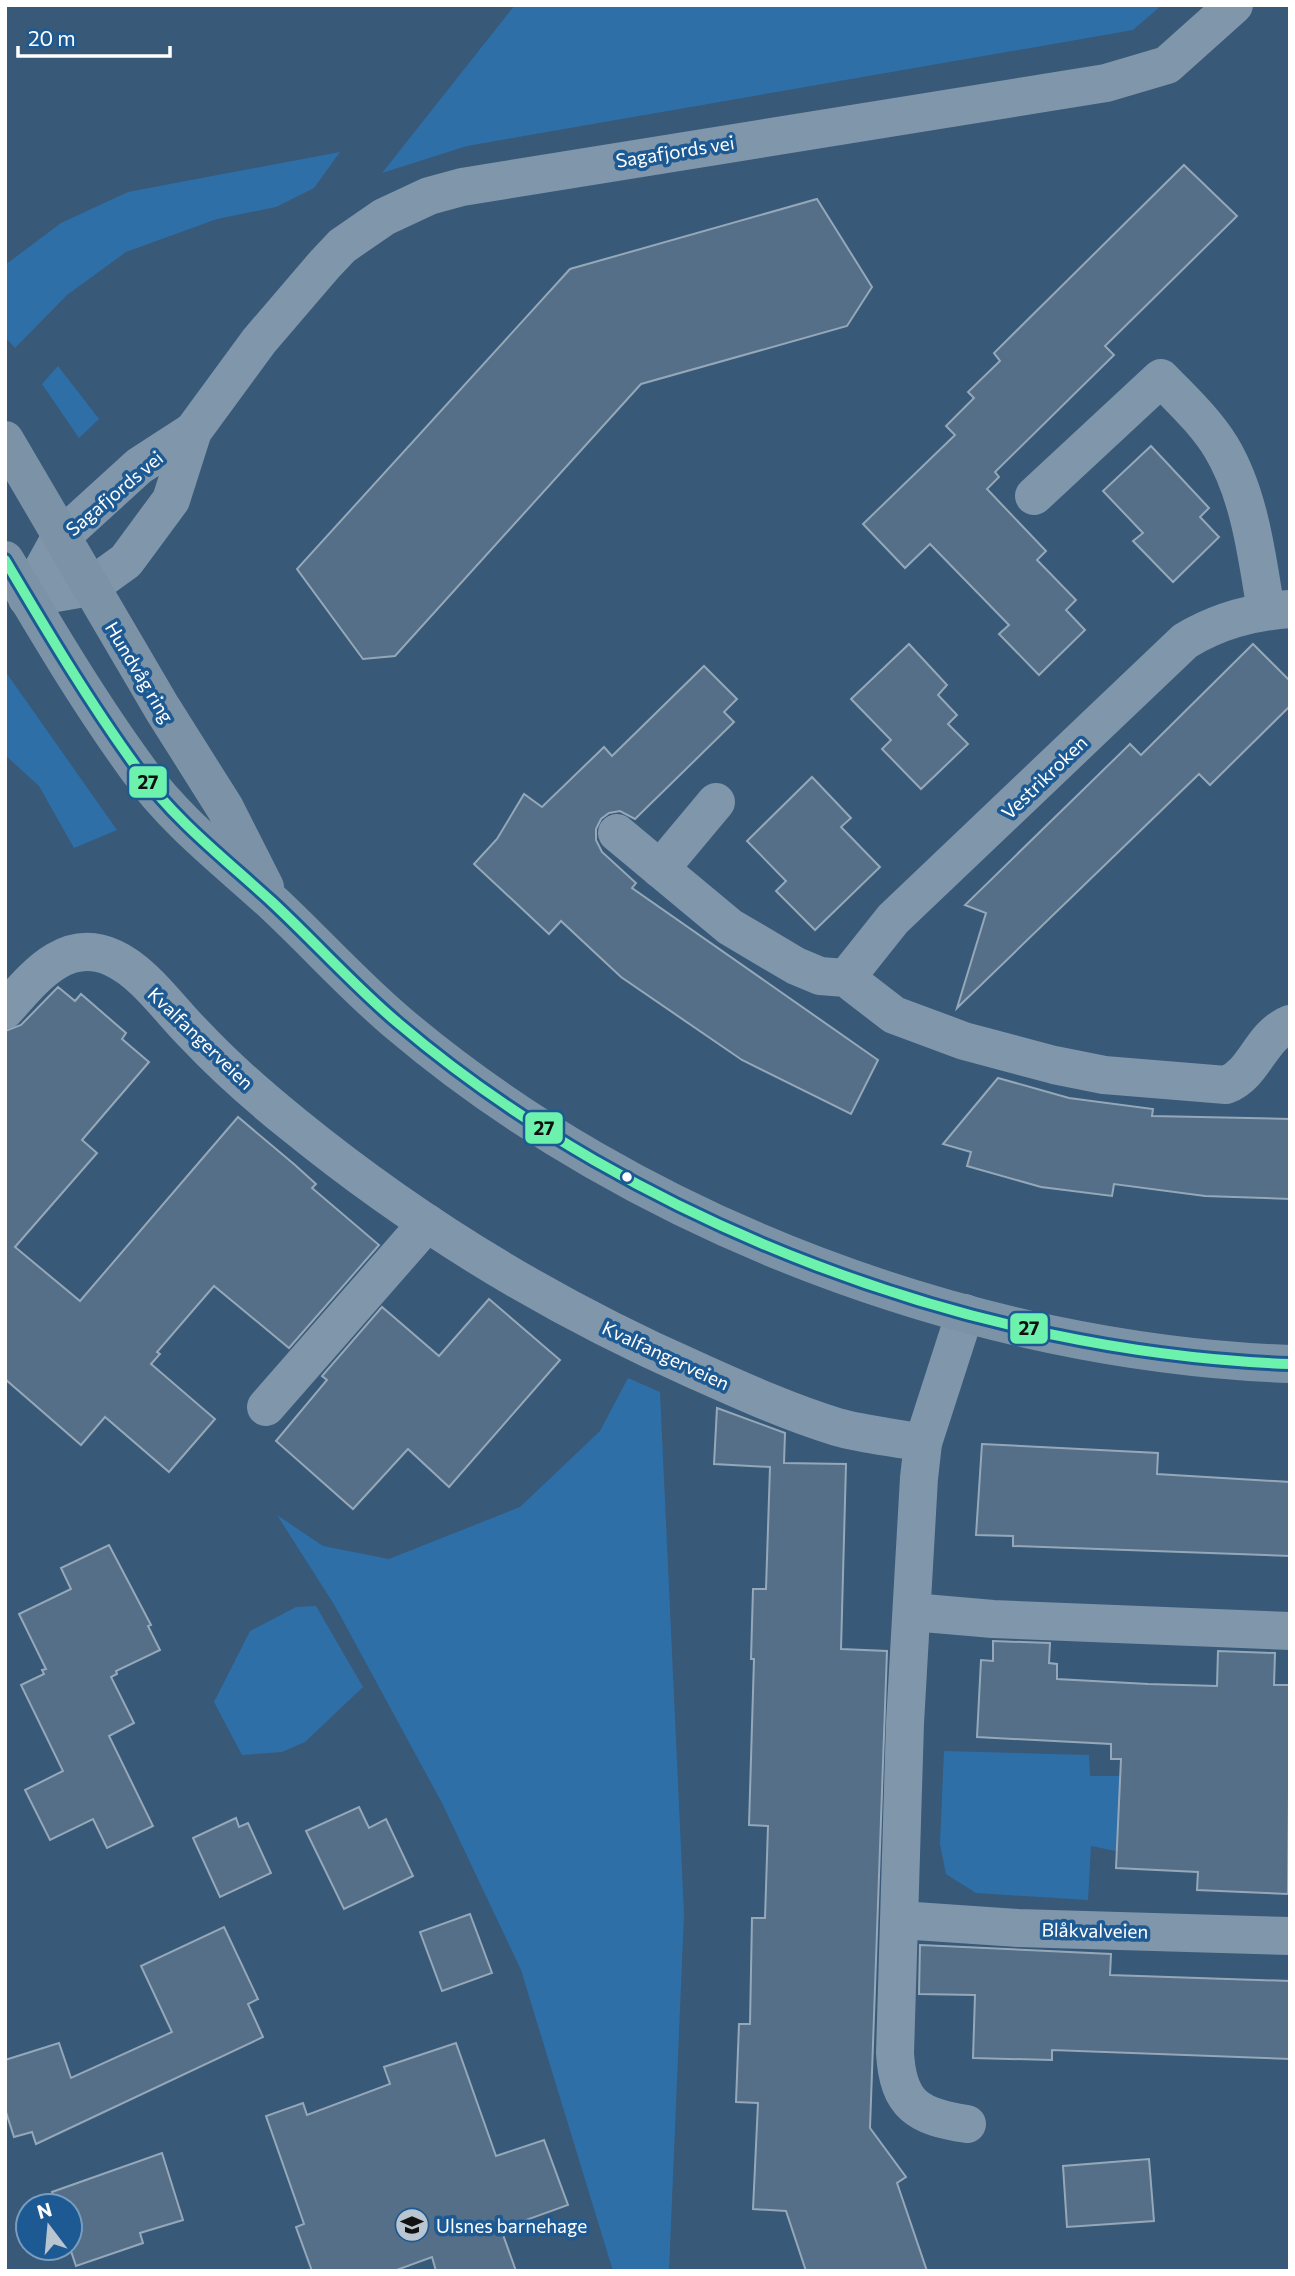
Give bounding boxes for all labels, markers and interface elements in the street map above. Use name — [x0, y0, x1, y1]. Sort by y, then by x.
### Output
scale bar — [18, 14, 170, 58]
text: 20 m — [28, 25, 76, 50]
street label: Sagafjords vei — [614, 130, 736, 172]
street label: Sagafjords vei — [61, 446, 167, 540]
street label: Hundvåg ring — [101, 617, 179, 727]
street label: Vestrikroken — [996, 730, 1092, 824]
line badge: 27 — [128, 765, 168, 799]
text: 27 — [137, 770, 159, 793]
street label: Kvalfangerveien — [144, 982, 258, 1094]
line badge: 27 — [524, 1111, 564, 1145]
text: 27 — [533, 1116, 555, 1139]
unlabelled marker — [620, 1170, 634, 1184]
line badge: 27 — [1009, 1312, 1049, 1345]
street label: Kvalfangerveien — [599, 1316, 733, 1394]
text: 27 — [1018, 1316, 1040, 1339]
street label: Blåkvalveien — [1041, 1918, 1149, 1942]
north arrow — [14, 2192, 84, 2262]
text: N — [34, 2197, 54, 2223]
school or university icon: Ulsnes barnehage — [393, 2206, 431, 2244]
place label: Ulsnes barnehage — [436, 2214, 587, 2237]

